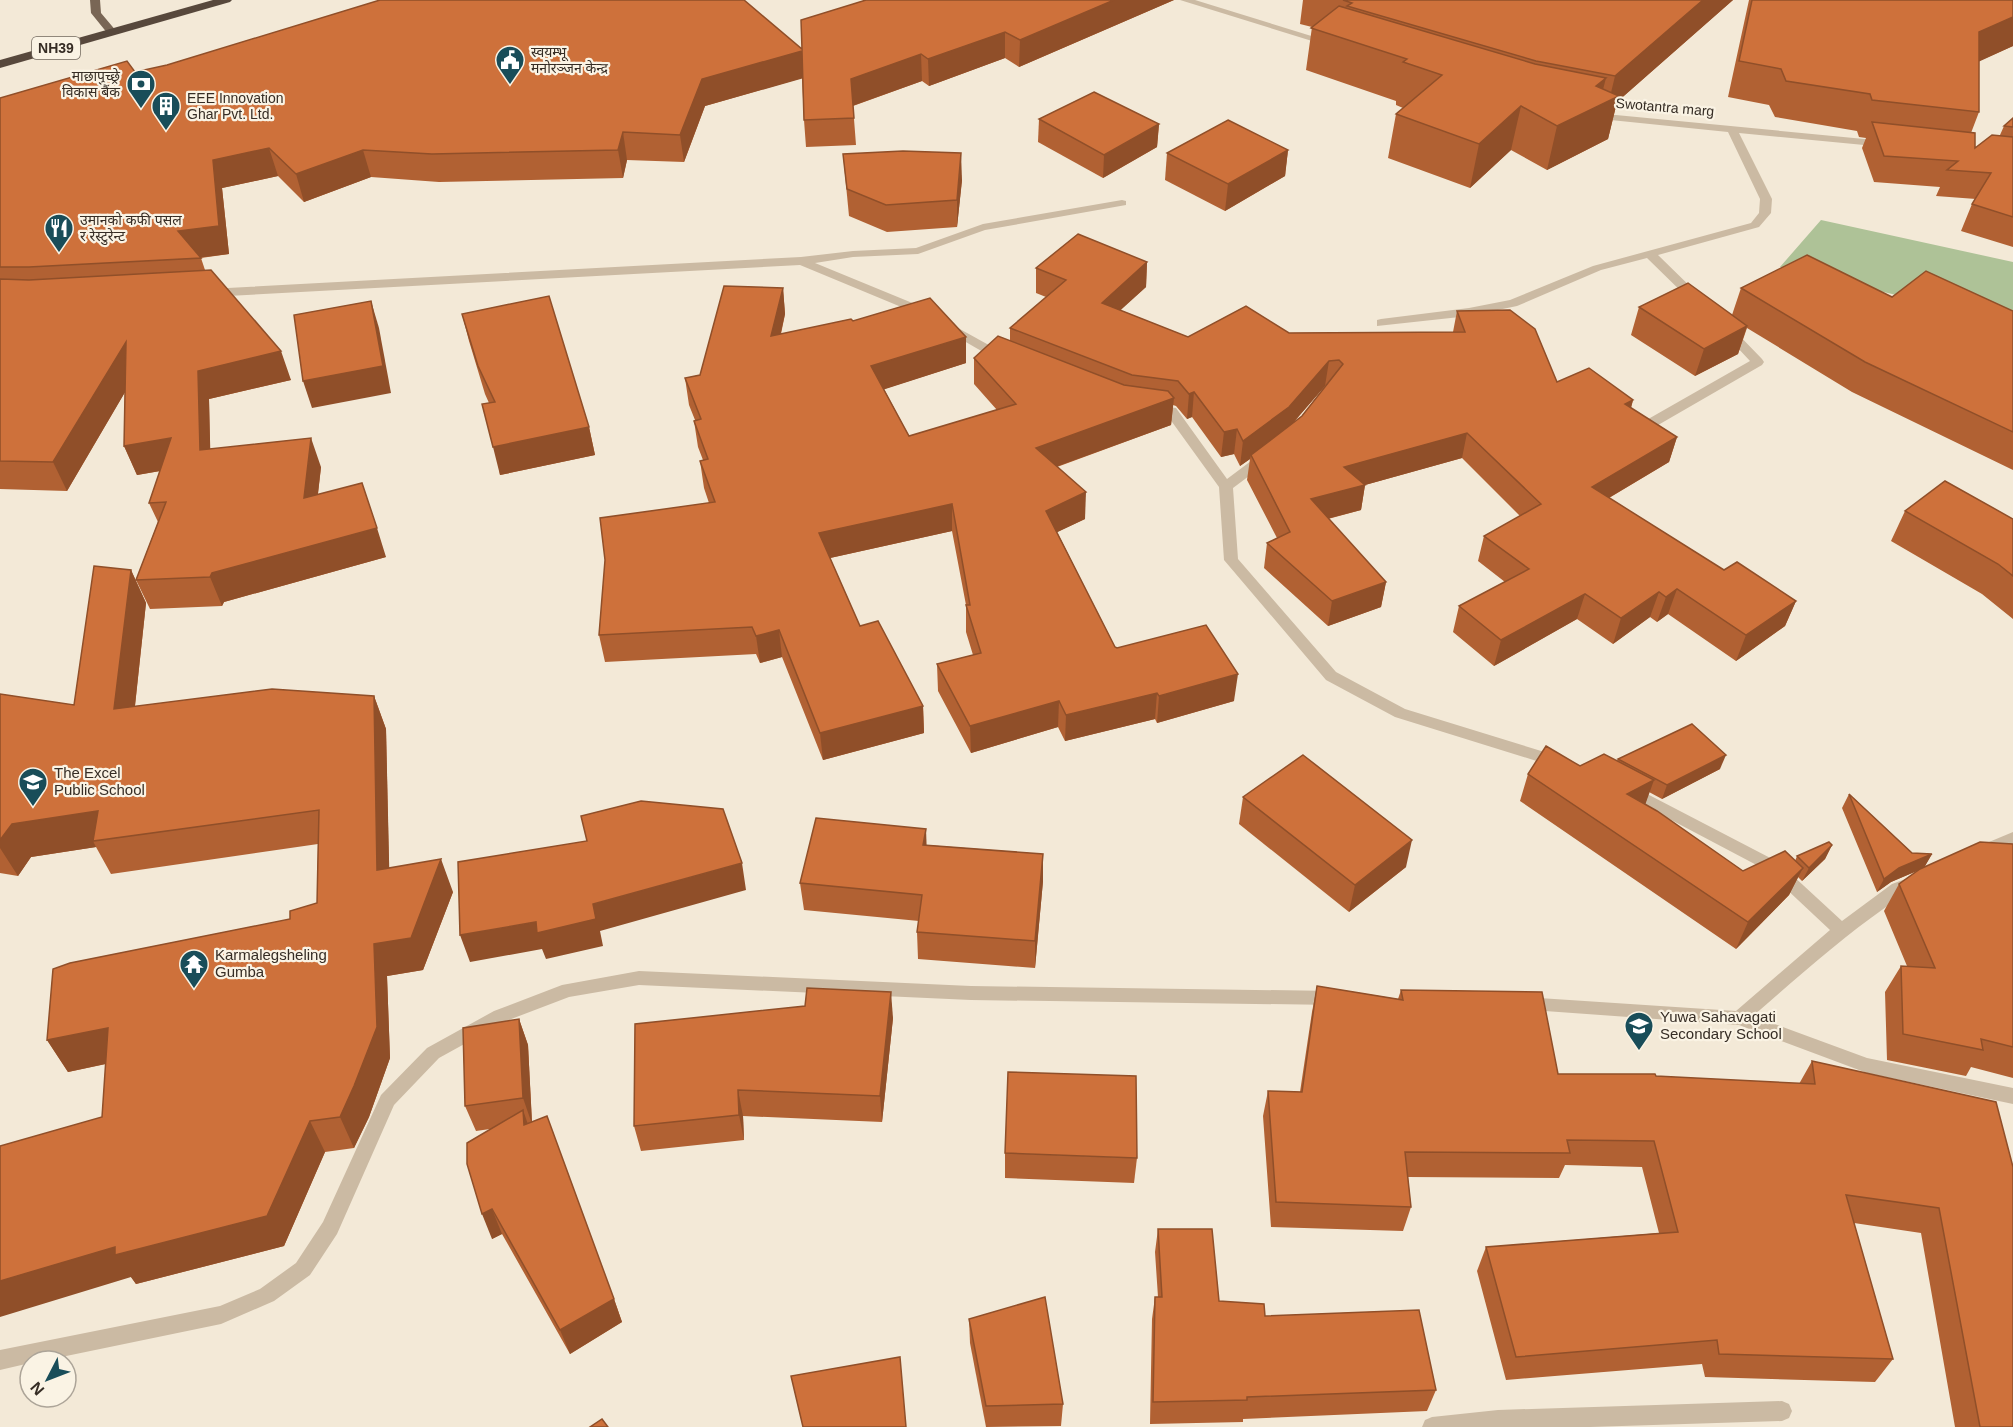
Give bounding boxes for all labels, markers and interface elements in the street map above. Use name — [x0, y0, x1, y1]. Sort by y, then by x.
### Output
road number: NH39 — [32, 37, 80, 59]
public building icon: स्वयम्भू मनोरञ्जन केन्द्र — [494, 44, 526, 86]
place label: स्वयम्भू मनोरञ्जन केन्द्र — [531, 44, 609, 76]
place label: माछापुच्छ्रे विकास बैंक — [62, 67, 121, 100]
bank icon: माछापुच्छ्रे विकास बैंक — [125, 68, 157, 110]
building icon: EEE Innovation Ghar Pvt. Ltd. — [150, 90, 182, 132]
place label: EEE Innovation Ghar Pvt. Ltd. — [187, 90, 284, 122]
street label: Swotantra marg — [1615, 95, 1715, 119]
restaurant icon: उमानको कफी पसल र रेस्टुरेन्ट — [43, 212, 75, 254]
place label: उमानको कफी पसल र रेस्टुरेन्ट — [80, 212, 182, 246]
place label: The Excel Public School — [54, 764, 145, 798]
school or university icon: The Excel Public School — [17, 766, 49, 808]
place label: Karmalegsheling Gumba — [215, 946, 327, 980]
temple icon: Karmalegsheling Gumba — [178, 948, 210, 990]
place label: Yuwa Sahavagati Secondary School — [1660, 1008, 1782, 1042]
school or university icon: Yuwa Sahavagati Secondary School — [1623, 1010, 1655, 1052]
north arrow — [18, 1349, 78, 1409]
text: N — [27, 1379, 47, 1399]

